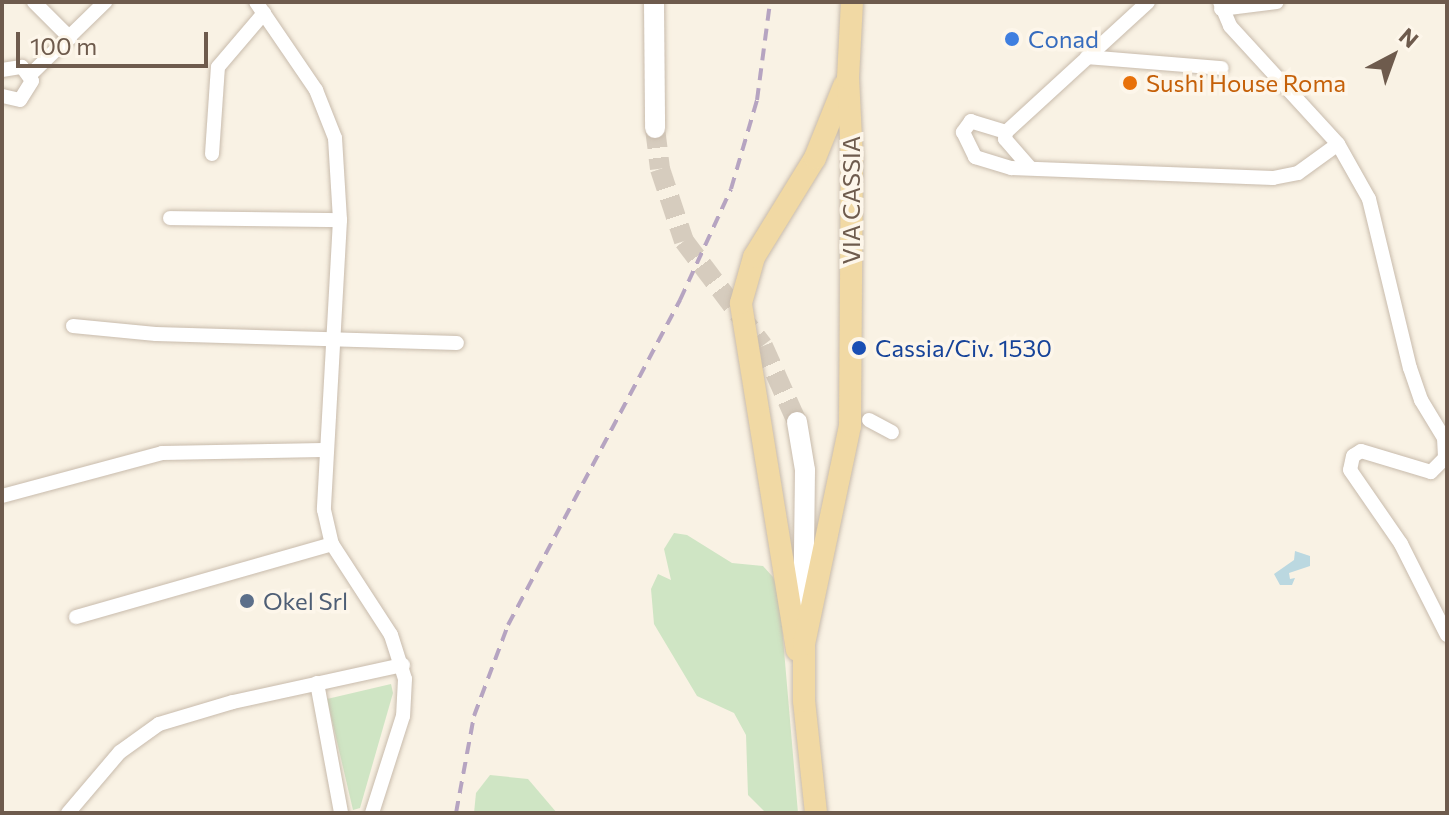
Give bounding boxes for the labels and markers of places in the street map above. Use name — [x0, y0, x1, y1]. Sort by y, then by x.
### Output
place label: Conad — [1028, 25, 1099, 53]
marker: Conad — [1003, 30, 1021, 48]
place label: Sushi House Roma — [1146, 69, 1346, 97]
marker: Sushi House Roma — [1121, 74, 1139, 92]
place label: Cassia/Civ. 1530 — [875, 334, 1052, 362]
marker: Cassia/Civ. 1530 — [850, 339, 868, 357]
place label: Okel Srl — [263, 587, 348, 615]
marker: Okel Srl — [238, 592, 256, 610]

